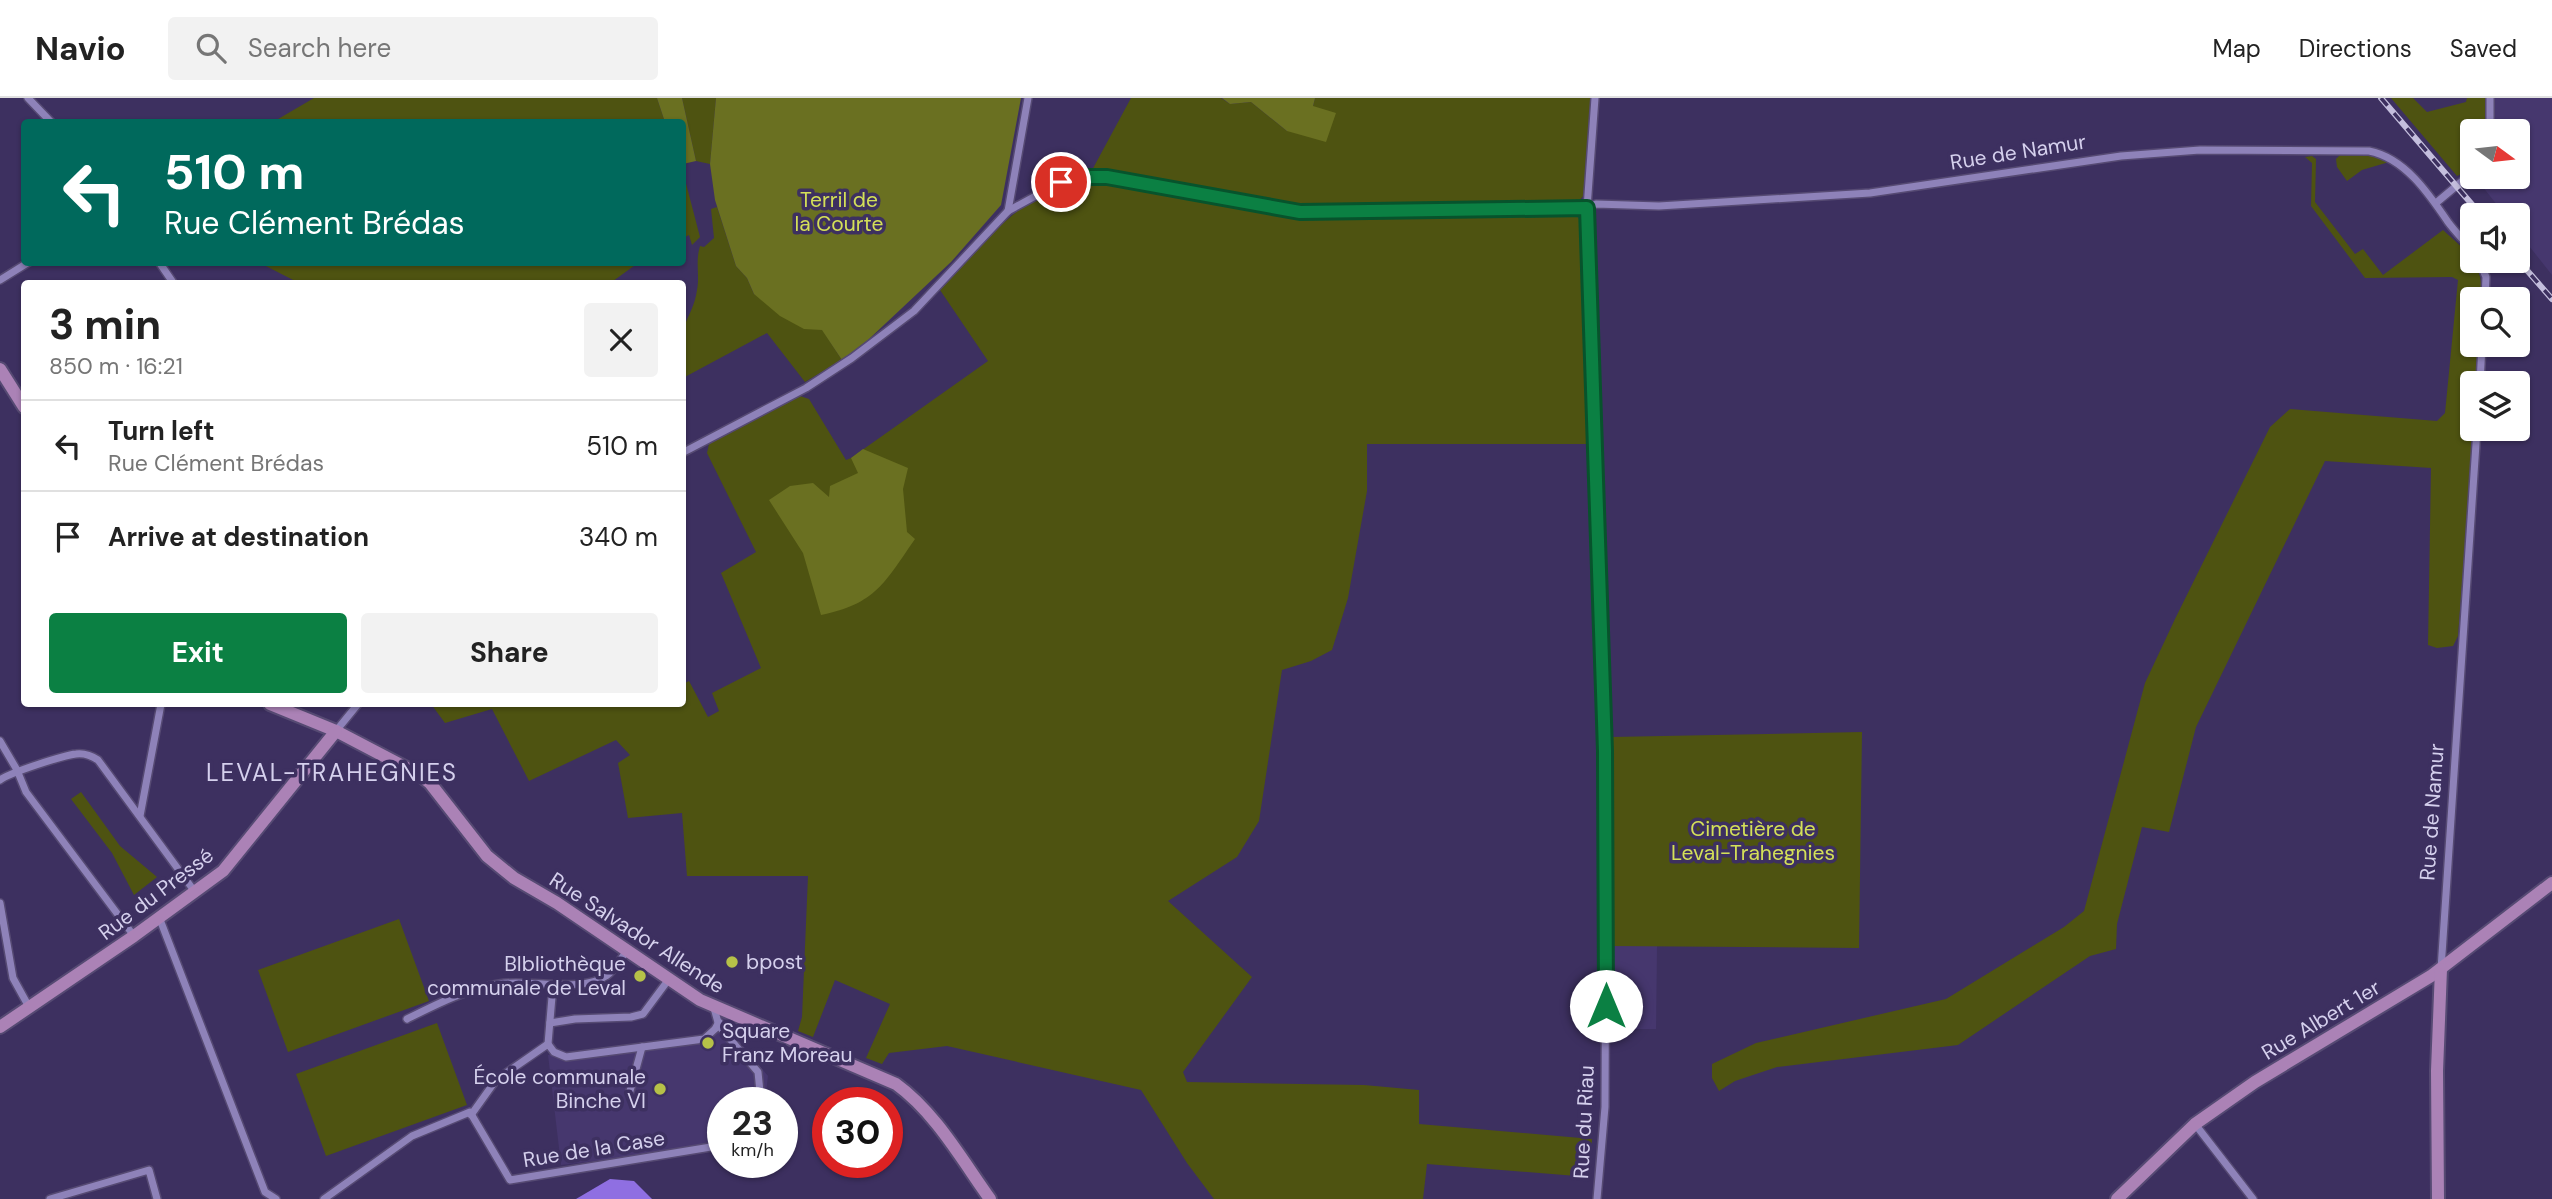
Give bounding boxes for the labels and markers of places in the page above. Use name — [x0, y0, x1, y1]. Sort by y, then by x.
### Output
pin — [1031, 152, 1091, 212]
place label: bpost — [746, 948, 803, 976]
place label: BIbliothèque communale de Leval — [427, 950, 626, 1002]
marker: bpost — [724, 954, 740, 970]
marker: BIbliothèque communale de Leval — [632, 968, 648, 984]
place label: Square Franz Moreau — [722, 1017, 853, 1069]
marker: Square Franz Moreau — [700, 1035, 716, 1051]
place label: École communale Binche VI — [473, 1063, 646, 1115]
marker: École communale Binche VI — [652, 1081, 668, 1097]

